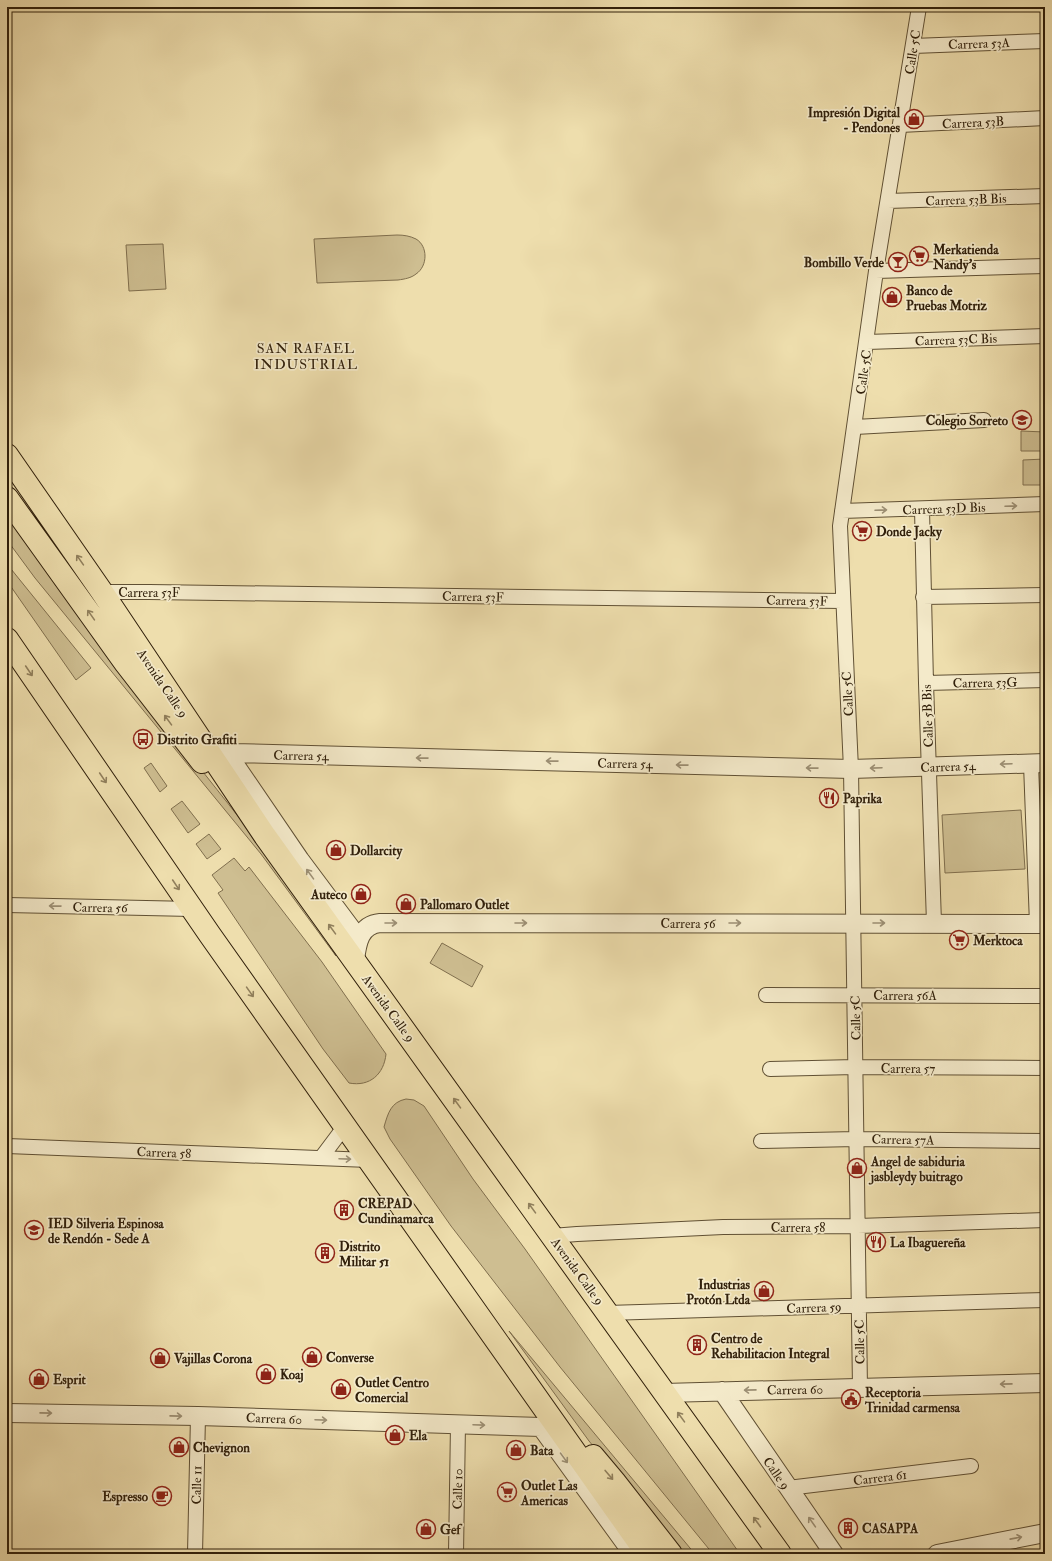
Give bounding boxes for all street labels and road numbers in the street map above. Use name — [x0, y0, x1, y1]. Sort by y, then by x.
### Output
street label: Calle 5C — [902, 29, 924, 76]
street label: Carrera 53A — [948, 35, 1011, 53]
street label: Carrera 53B — [942, 113, 1004, 133]
street label: Carrera 53B Bis — [925, 191, 1007, 209]
street label: Carrera 53C Bis — [915, 331, 998, 349]
street label: Calle 5C — [853, 349, 875, 395]
street label: Carrera 53D Bis — [902, 500, 986, 518]
street label: Carrera 53F — [118, 585, 180, 601]
street label: Carrera 53F — [442, 588, 504, 606]
street label: Carrera 53F — [766, 592, 828, 610]
street label: Avenida Calle 9 — [133, 645, 191, 721]
street label: Calle 5C — [839, 671, 857, 717]
street label: Carrera 53G — [953, 674, 1017, 692]
street label: Calle 5B Bis — [919, 684, 937, 748]
street label: Carrera 54 — [273, 748, 330, 764]
street label: Carrera 54 — [597, 756, 654, 772]
street label: Carrera 54 — [920, 758, 977, 776]
street label: Carrera 56 — [72, 900, 129, 917]
street label: Carrera 56 — [660, 916, 717, 932]
street label: Avenida Calle 9 — [358, 971, 418, 1046]
street label: Carrera 56A — [873, 988, 937, 1004]
street label: Calle 5C — [848, 995, 864, 1041]
street label: Carrera 57 — [881, 1061, 935, 1077]
street label: Carrera 57A — [871, 1131, 935, 1149]
street label: Carrera 58 — [136, 1144, 192, 1162]
street label: Carrera 58 — [771, 1220, 825, 1236]
street label: Avenida Calle 9 — [547, 1234, 607, 1309]
street label: Carrera 59 — [786, 1299, 842, 1317]
street label: Calle 5C — [852, 1319, 868, 1365]
street label: Carrera 60 — [767, 1382, 823, 1398]
street label: Carrera 60 — [246, 1410, 302, 1428]
street label: Calle 9 — [759, 1454, 793, 1493]
street label: Calle 11 — [189, 1465, 205, 1505]
street label: Carrera 61 — [852, 1467, 908, 1489]
street label: Calle 10 — [450, 1468, 466, 1510]

